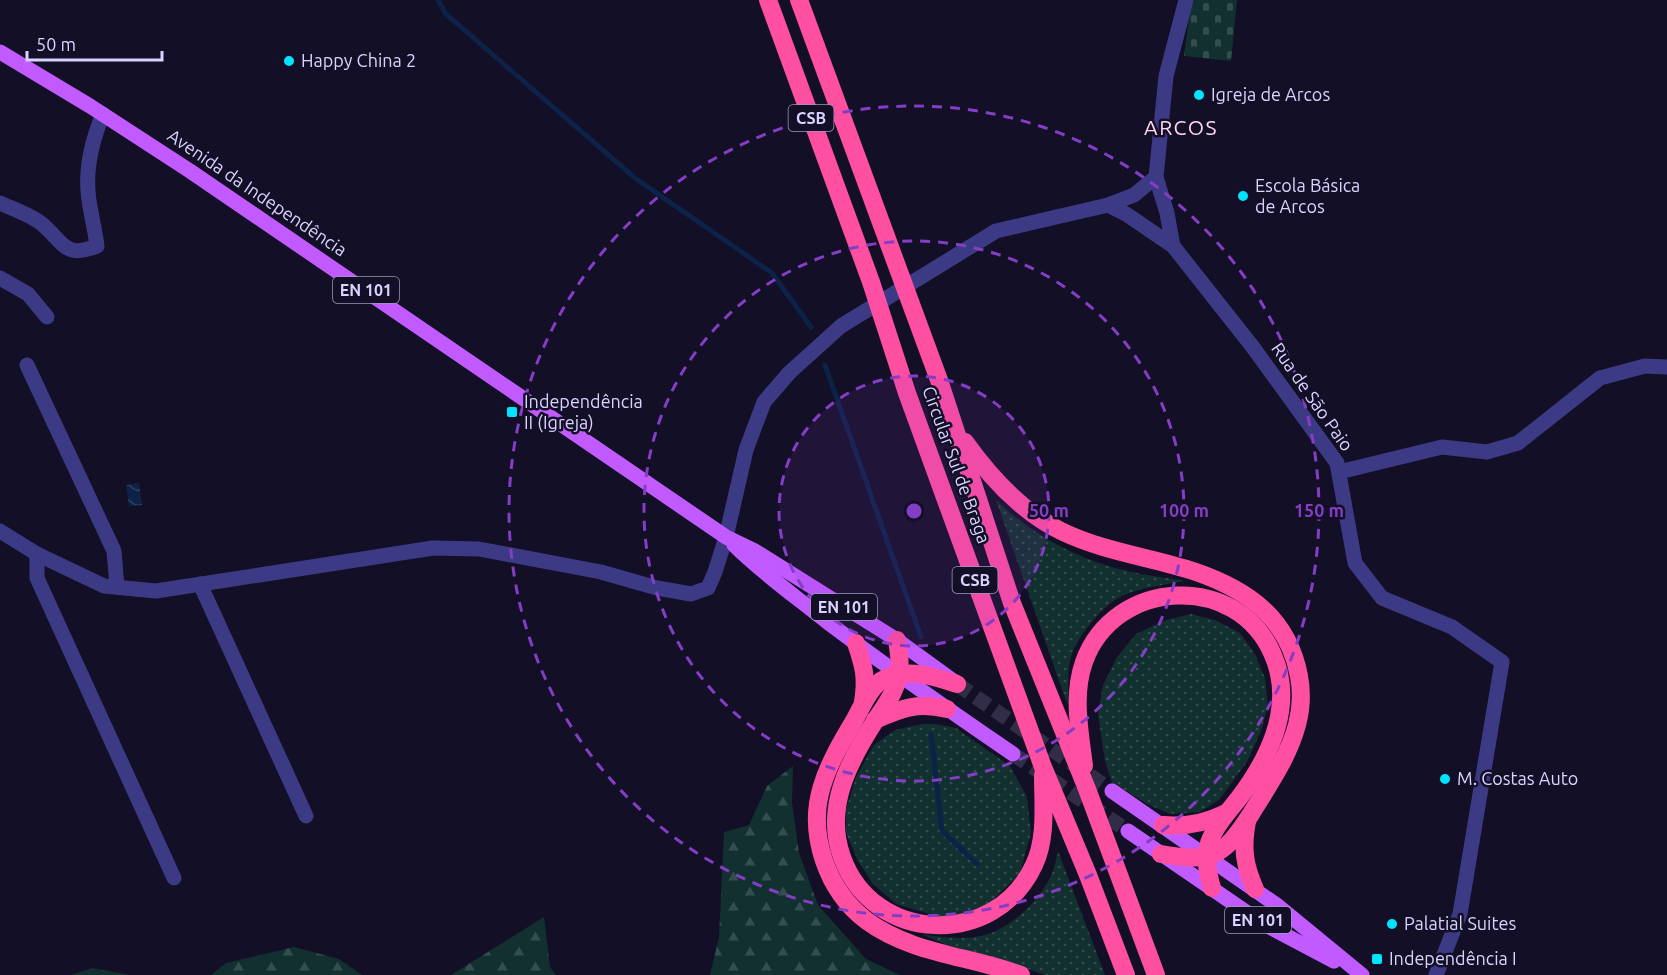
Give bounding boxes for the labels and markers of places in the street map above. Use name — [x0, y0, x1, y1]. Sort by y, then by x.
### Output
place label: Happy China 2 — [301, 50, 416, 70]
marker: Happy China 2 — [282, 54, 296, 68]
place label: Igreja de Arcos — [1211, 84, 1330, 104]
marker: Igreja de Arcos — [1192, 88, 1206, 102]
place label: Escola Básica de Arcos — [1255, 175, 1360, 216]
marker: Escola Básica de Arcos — [1236, 189, 1250, 203]
place label: Independência II (Igreja) — [524, 391, 643, 433]
marker: Independência II (Igreja) — [505, 405, 519, 419]
centre of rings — [904, 501, 924, 521]
place label: M. Costas Auto — [1457, 768, 1578, 788]
marker: M. Costas Auto — [1438, 772, 1452, 786]
place label: Palatial Suites — [1404, 913, 1516, 933]
marker: Palatial Suites — [1385, 917, 1399, 931]
place label: Independência I — [1389, 948, 1517, 968]
marker: Independência I — [1370, 952, 1384, 966]

